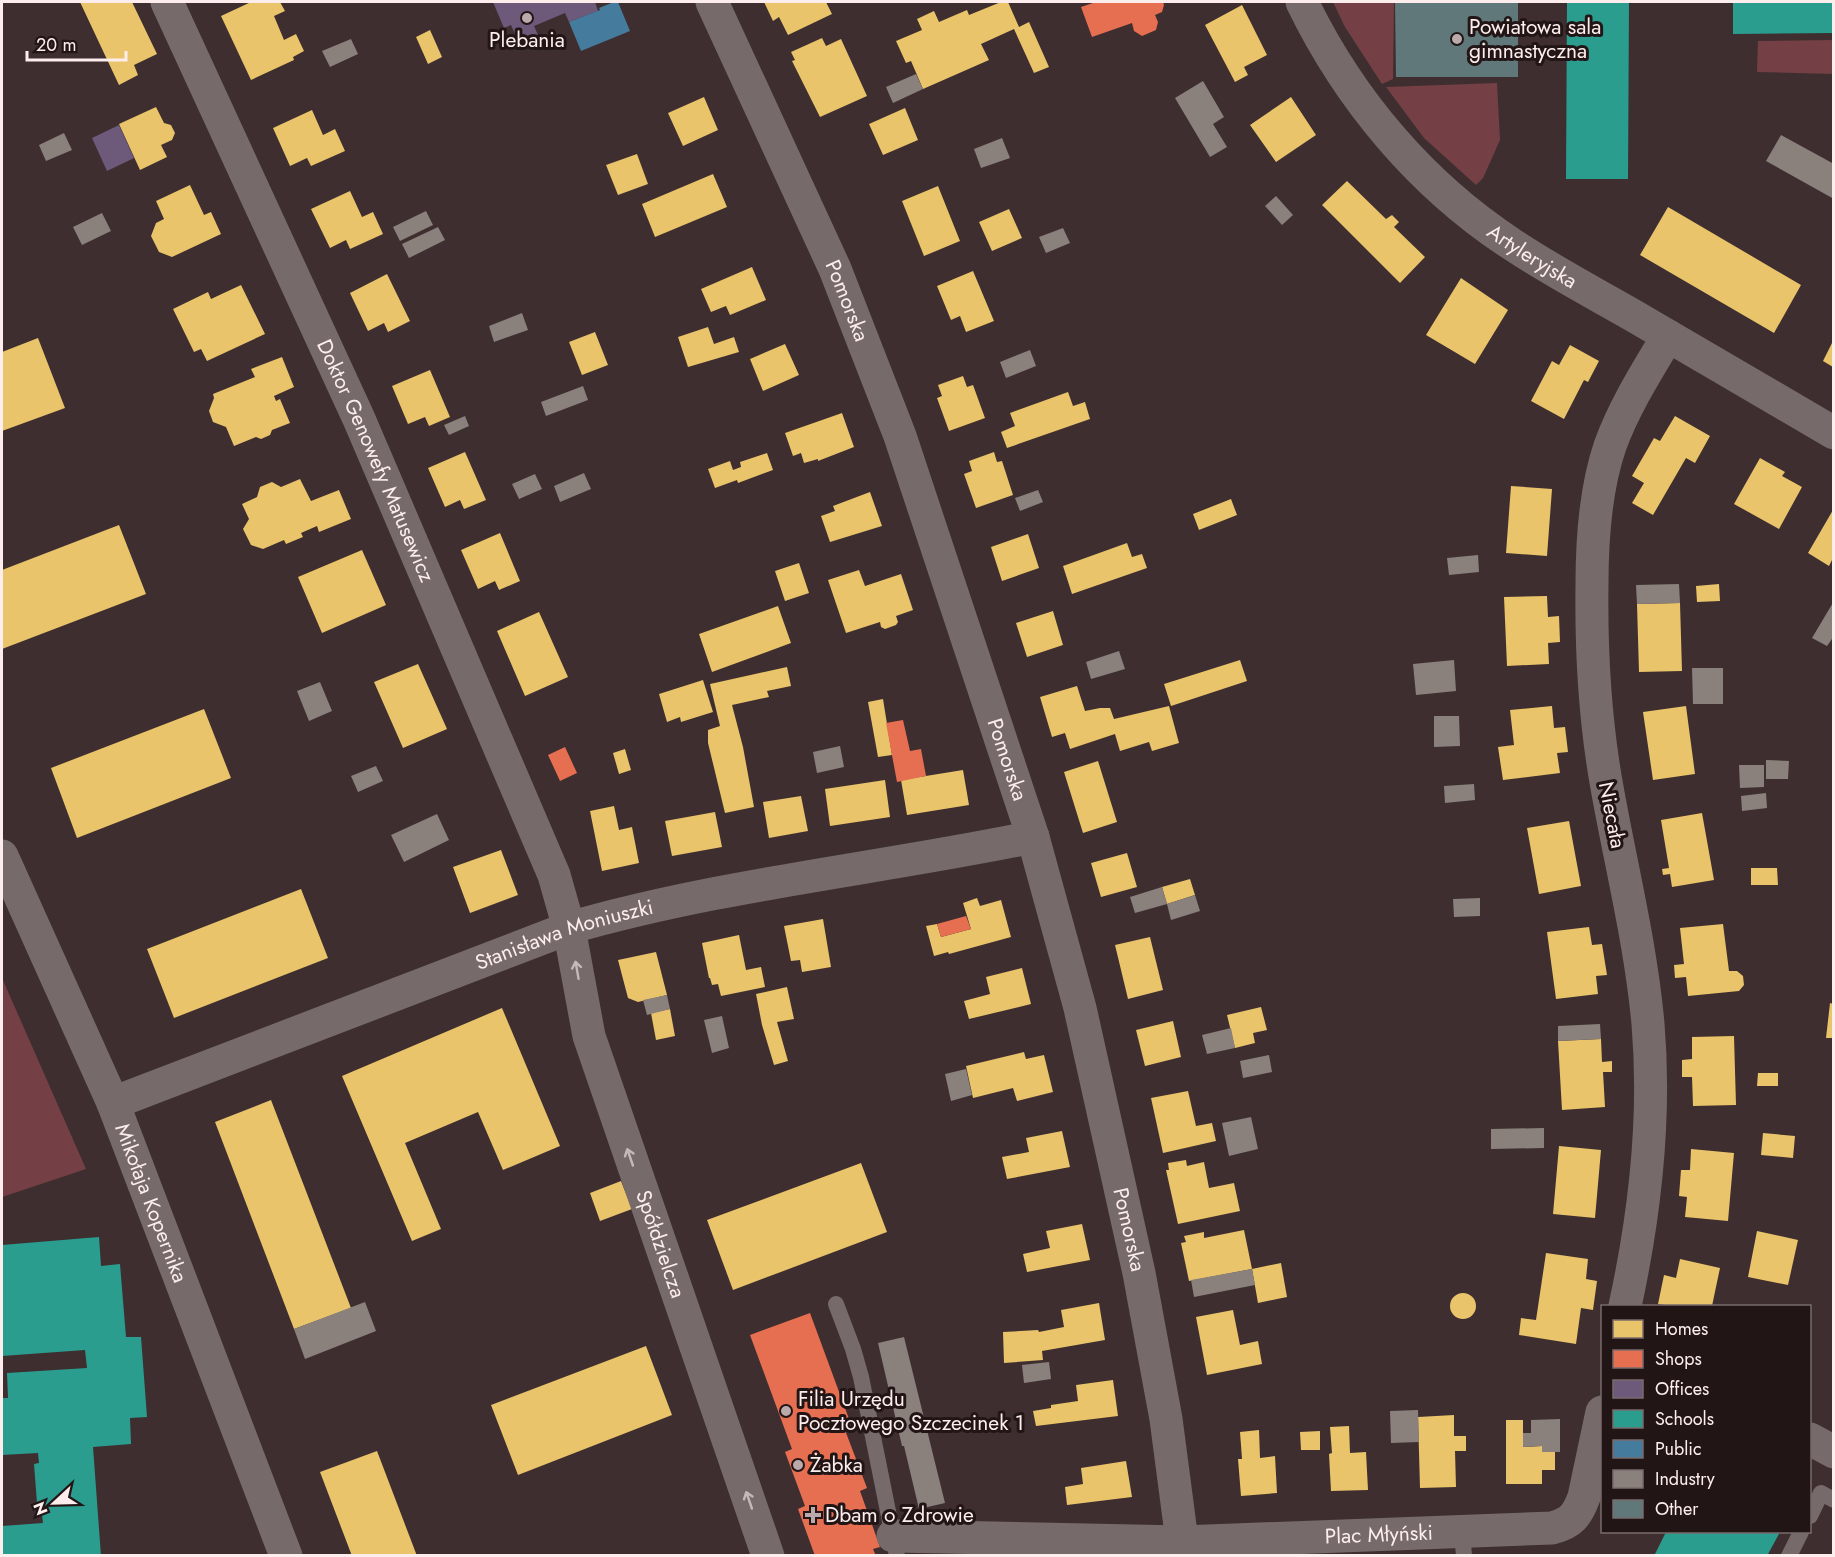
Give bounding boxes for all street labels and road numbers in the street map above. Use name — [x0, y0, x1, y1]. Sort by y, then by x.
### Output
street label: Artyleryjska — [1481, 217, 1583, 296]
street label: Pomorska — [818, 255, 877, 346]
street label: Doktor Genowefy Matusewicz — [309, 334, 442, 587]
street label: Pomorska — [980, 714, 1035, 805]
street label: Niecała — [1591, 779, 1633, 851]
street label: Stanisława Moniuszki — [471, 892, 656, 978]
street label: Mikołaja Kopernika — [107, 1119, 195, 1287]
street label: Pomorska — [1105, 1185, 1153, 1274]
street label: Spółdzielcza — [628, 1186, 693, 1302]
street label: Plac Młyński — [1324, 1518, 1433, 1552]

